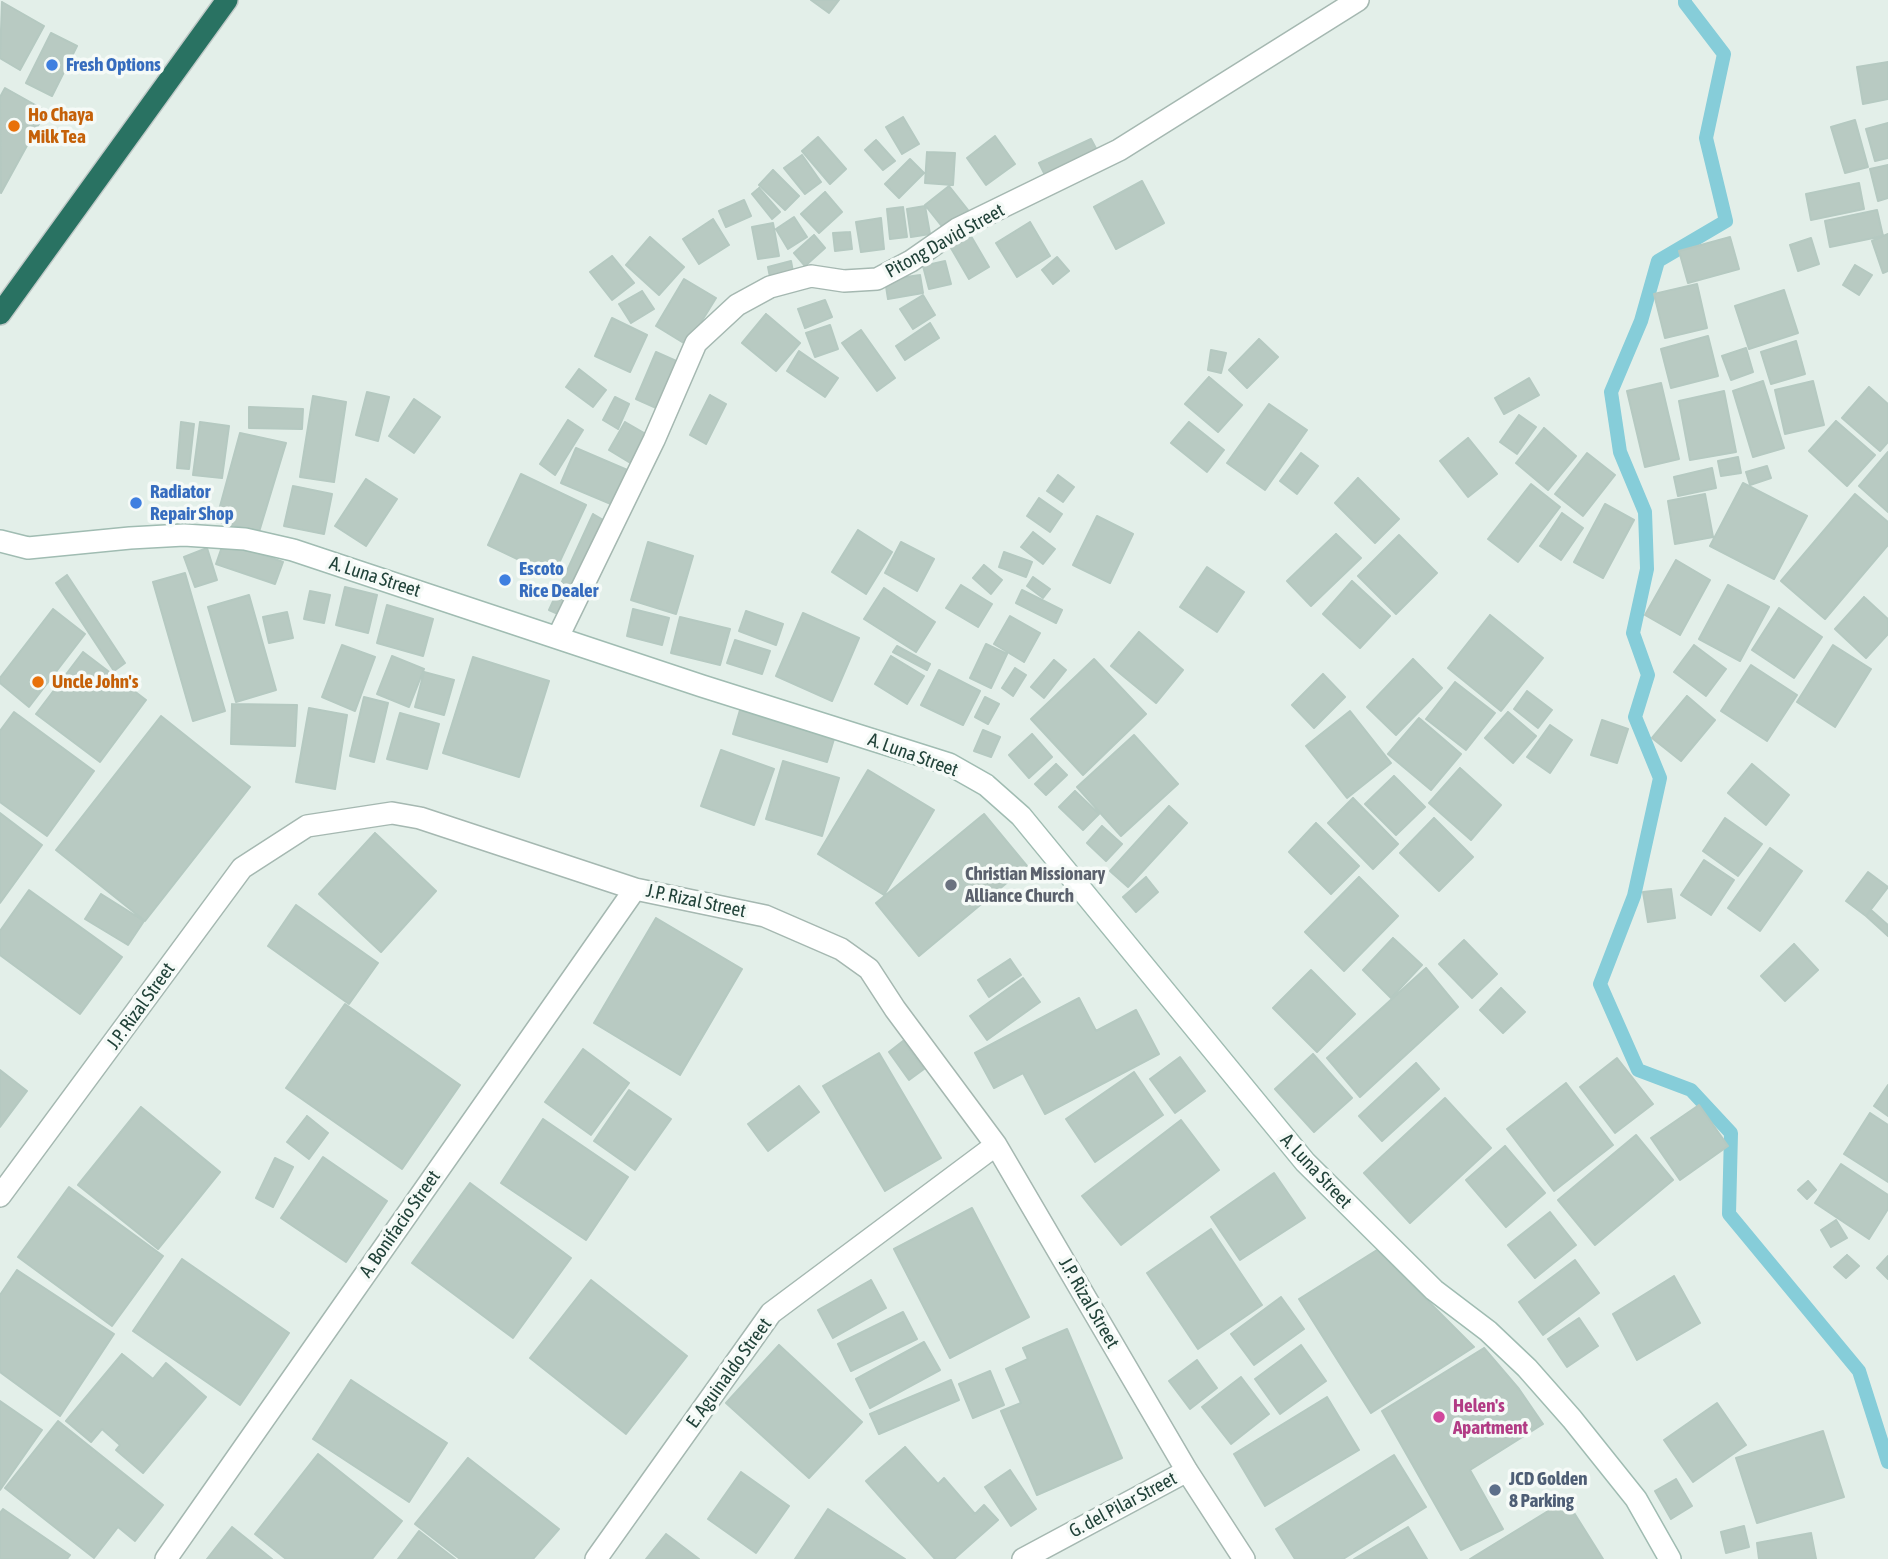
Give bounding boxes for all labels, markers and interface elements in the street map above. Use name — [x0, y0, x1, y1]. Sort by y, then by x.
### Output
place label: Fresh Options — [66, 54, 161, 76]
marker: Fresh Options — [44, 57, 60, 73]
place label: Ho Chaya Milk Tea — [28, 104, 94, 148]
marker: Ho Chaya Milk Tea — [6, 118, 22, 134]
street label: Pitong David Street — [882, 199, 1008, 283]
place label: Radiator Repair Shop — [150, 481, 234, 525]
marker: Radiator Repair Shop — [128, 495, 144, 511]
street label: A. Luna Street — [327, 552, 423, 602]
place label: Escoto Rice Dealer — [519, 558, 598, 602]
marker: Escoto Rice Dealer — [497, 572, 513, 588]
place label: Uncle John's — [52, 671, 138, 693]
marker: Uncle John's — [30, 674, 46, 690]
street label: A. Luna Street — [865, 728, 961, 782]
place label: Christian Missionary Alliance Church — [965, 863, 1105, 907]
marker: Christian Missionary Alliance Church — [943, 877, 959, 893]
street label: J.P. Rizal Street — [644, 879, 748, 923]
street label: J.P. Rizal Street — [102, 958, 180, 1054]
street label: A. Luna Street — [1276, 1129, 1356, 1213]
street label: A. Bonifacio Street — [355, 1166, 445, 1282]
street label: J.P. Rizal Street — [1054, 1253, 1124, 1353]
street label: E. Aguinaldo Street — [682, 1314, 776, 1432]
place label: Helen's Apartment — [1453, 1395, 1528, 1439]
marker: Helen's Apartment — [1431, 1409, 1447, 1425]
street label: G. del Pilar Street — [1065, 1467, 1181, 1543]
place label: JCD Golden 8 Parking — [1509, 1468, 1588, 1512]
marker: JCD Golden 8 Parking — [1487, 1482, 1503, 1498]

